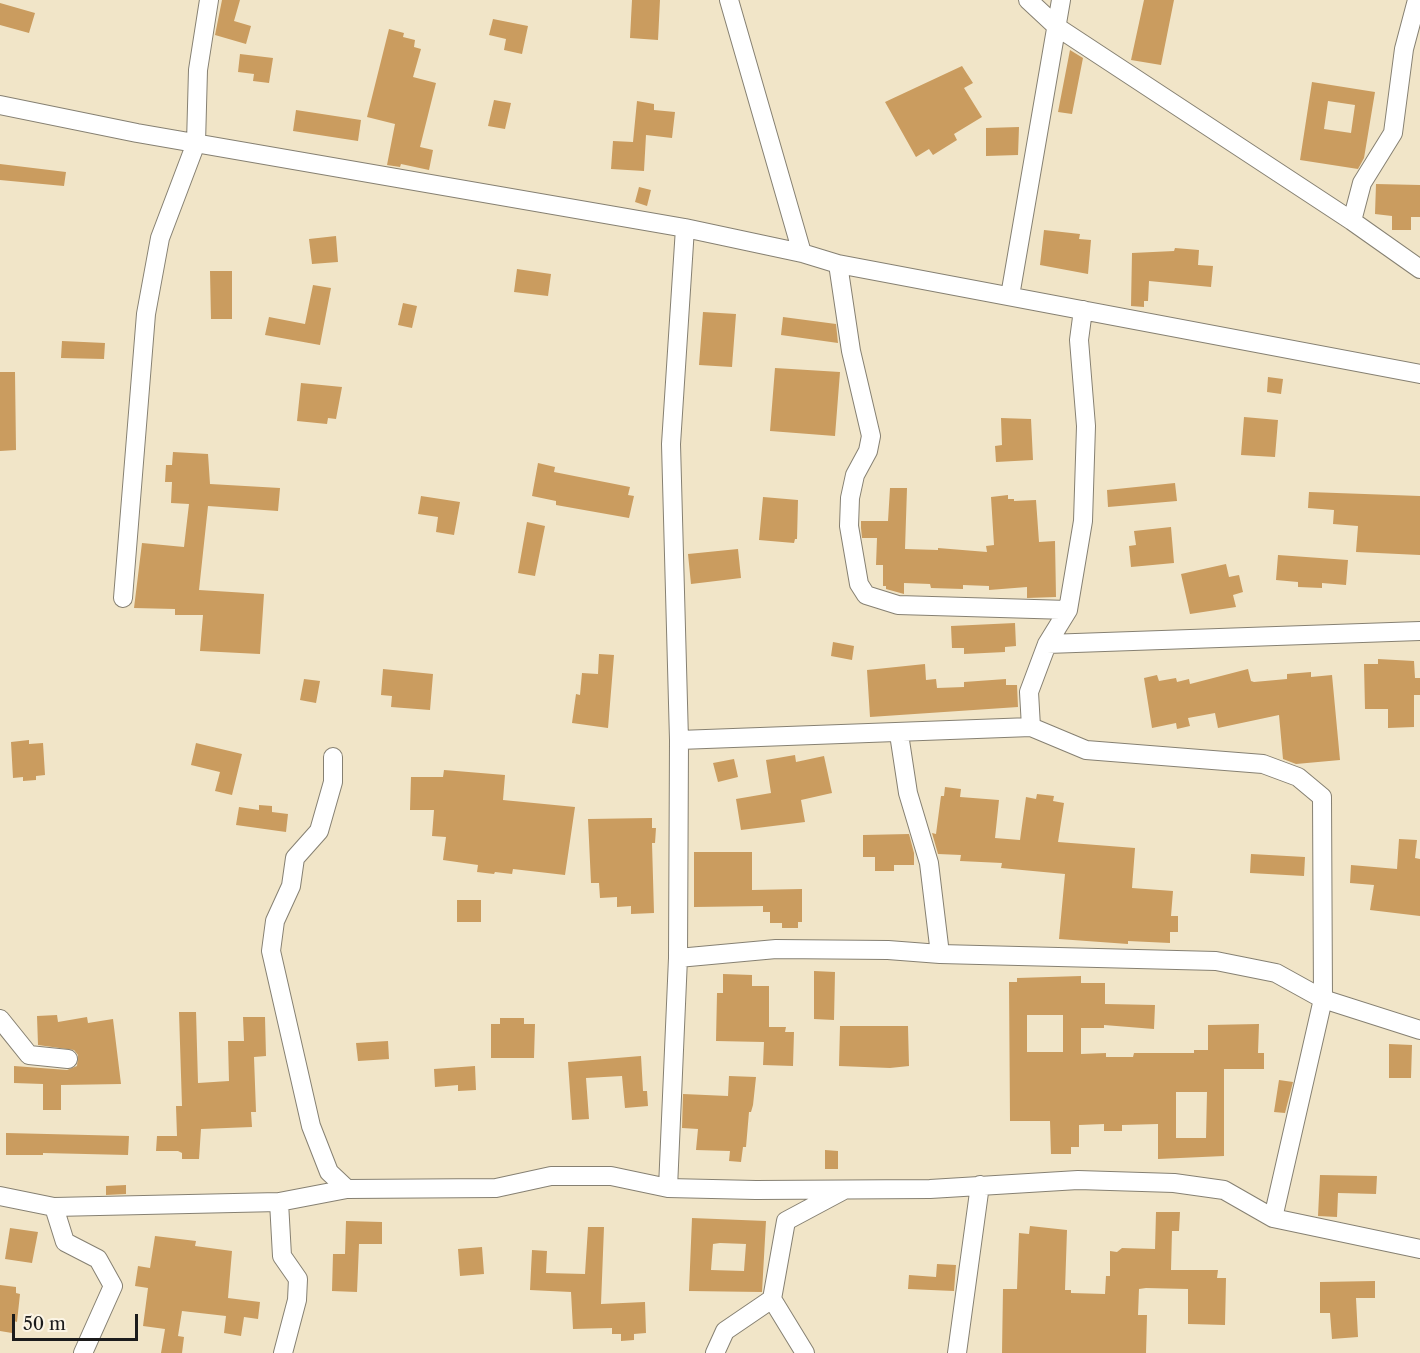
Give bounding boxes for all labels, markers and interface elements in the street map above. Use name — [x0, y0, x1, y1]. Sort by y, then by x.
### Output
scale bar — [15, 1302, 141, 1340]
text: 50 m — [23, 1313, 66, 1335]

